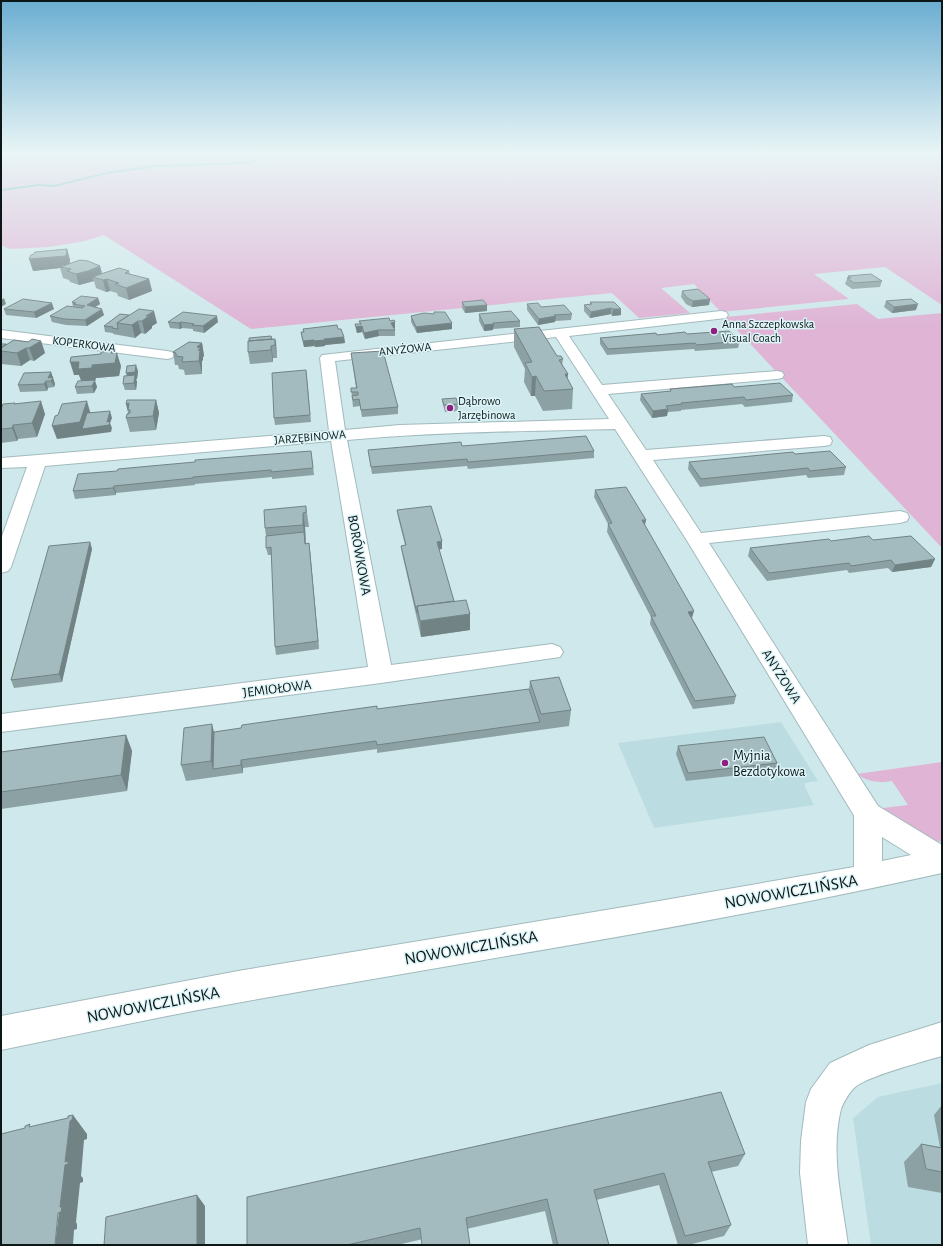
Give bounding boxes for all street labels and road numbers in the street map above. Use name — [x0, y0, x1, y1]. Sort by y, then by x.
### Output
street label: KOPERKOWA — [52, 334, 116, 354]
street label: ANYŻOWA — [378, 339, 432, 358]
street label: JARZĘBINOWA — [274, 428, 346, 446]
street label: BORÓWKOWA — [345, 513, 376, 597]
street label: ANYŻOWA — [759, 645, 806, 706]
street label: JEMIOŁOWA — [242, 678, 312, 700]
street label: NOWOWICZLIŃSKA — [723, 870, 859, 912]
street label: NOWOWICZLIŃSKA — [403, 926, 539, 968]
street label: NOWOWICZLIŃSKA — [85, 982, 221, 1026]

